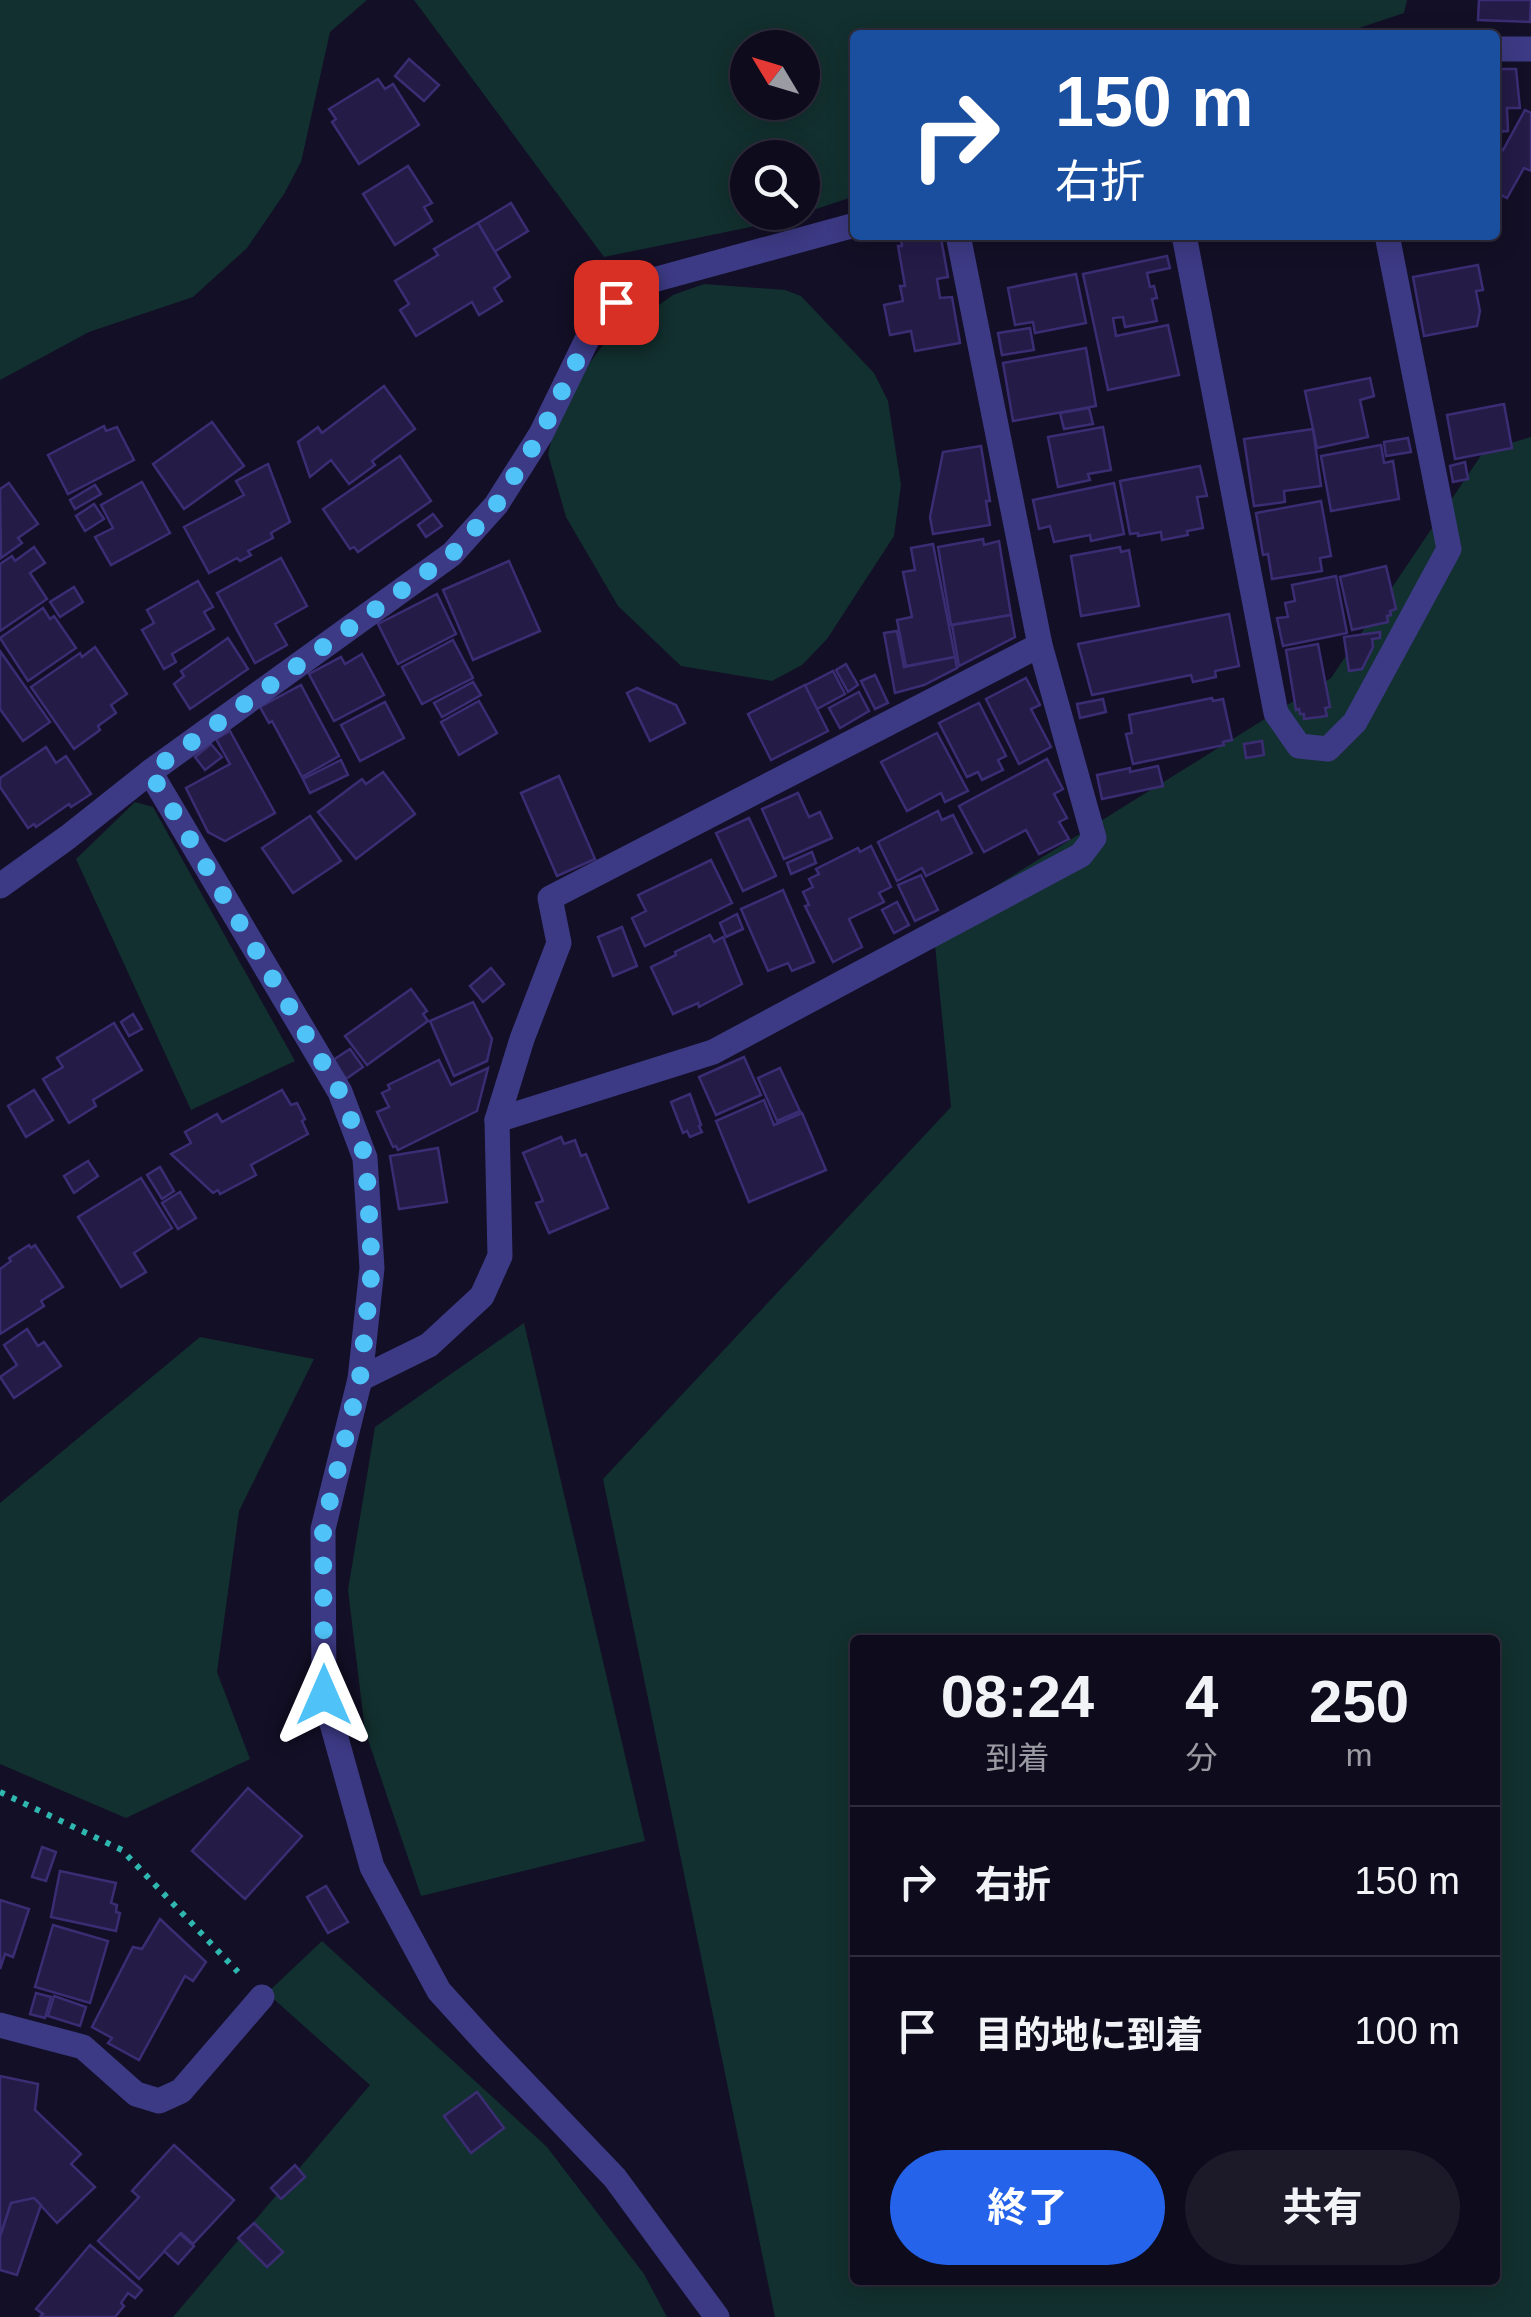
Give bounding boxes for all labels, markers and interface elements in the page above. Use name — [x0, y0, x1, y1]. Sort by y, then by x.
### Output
north arrow — [730, 30, 820, 120]
map controls — [730, 30, 820, 230]
text: 150 m — [1055, 63, 1253, 141]
icon: right — [890, 70, 1020, 200]
button: search — [730, 140, 820, 230]
text: 右折 — [1055, 156, 1145, 207]
pin — [574, 260, 659, 345]
icon: arrive — [589, 275, 644, 330]
position arrow — [272, 1643, 376, 1747]
text: 08:24 — [941, 1663, 1094, 1730]
text: 4 — [1185, 1663, 1218, 1730]
text: 250 — [1309, 1668, 1409, 1735]
text: m — [1346, 1737, 1372, 1773]
text: 到着 — [985, 1740, 1049, 1776]
text: 分 — [1186, 1740, 1218, 1776]
icon: right — [890, 1854, 945, 1909]
text: 150 m — [1354, 1860, 1460, 1902]
text: 右折 — [975, 1864, 1051, 1906]
icon: arrive — [890, 2004, 945, 2059]
text: 100 m — [1354, 2010, 1460, 2052]
text: 目的地に到着 — [975, 2014, 1203, 2056]
button: 終了 — [890, 2150, 1165, 2265]
button: 共有 — [1185, 2150, 1460, 2265]

